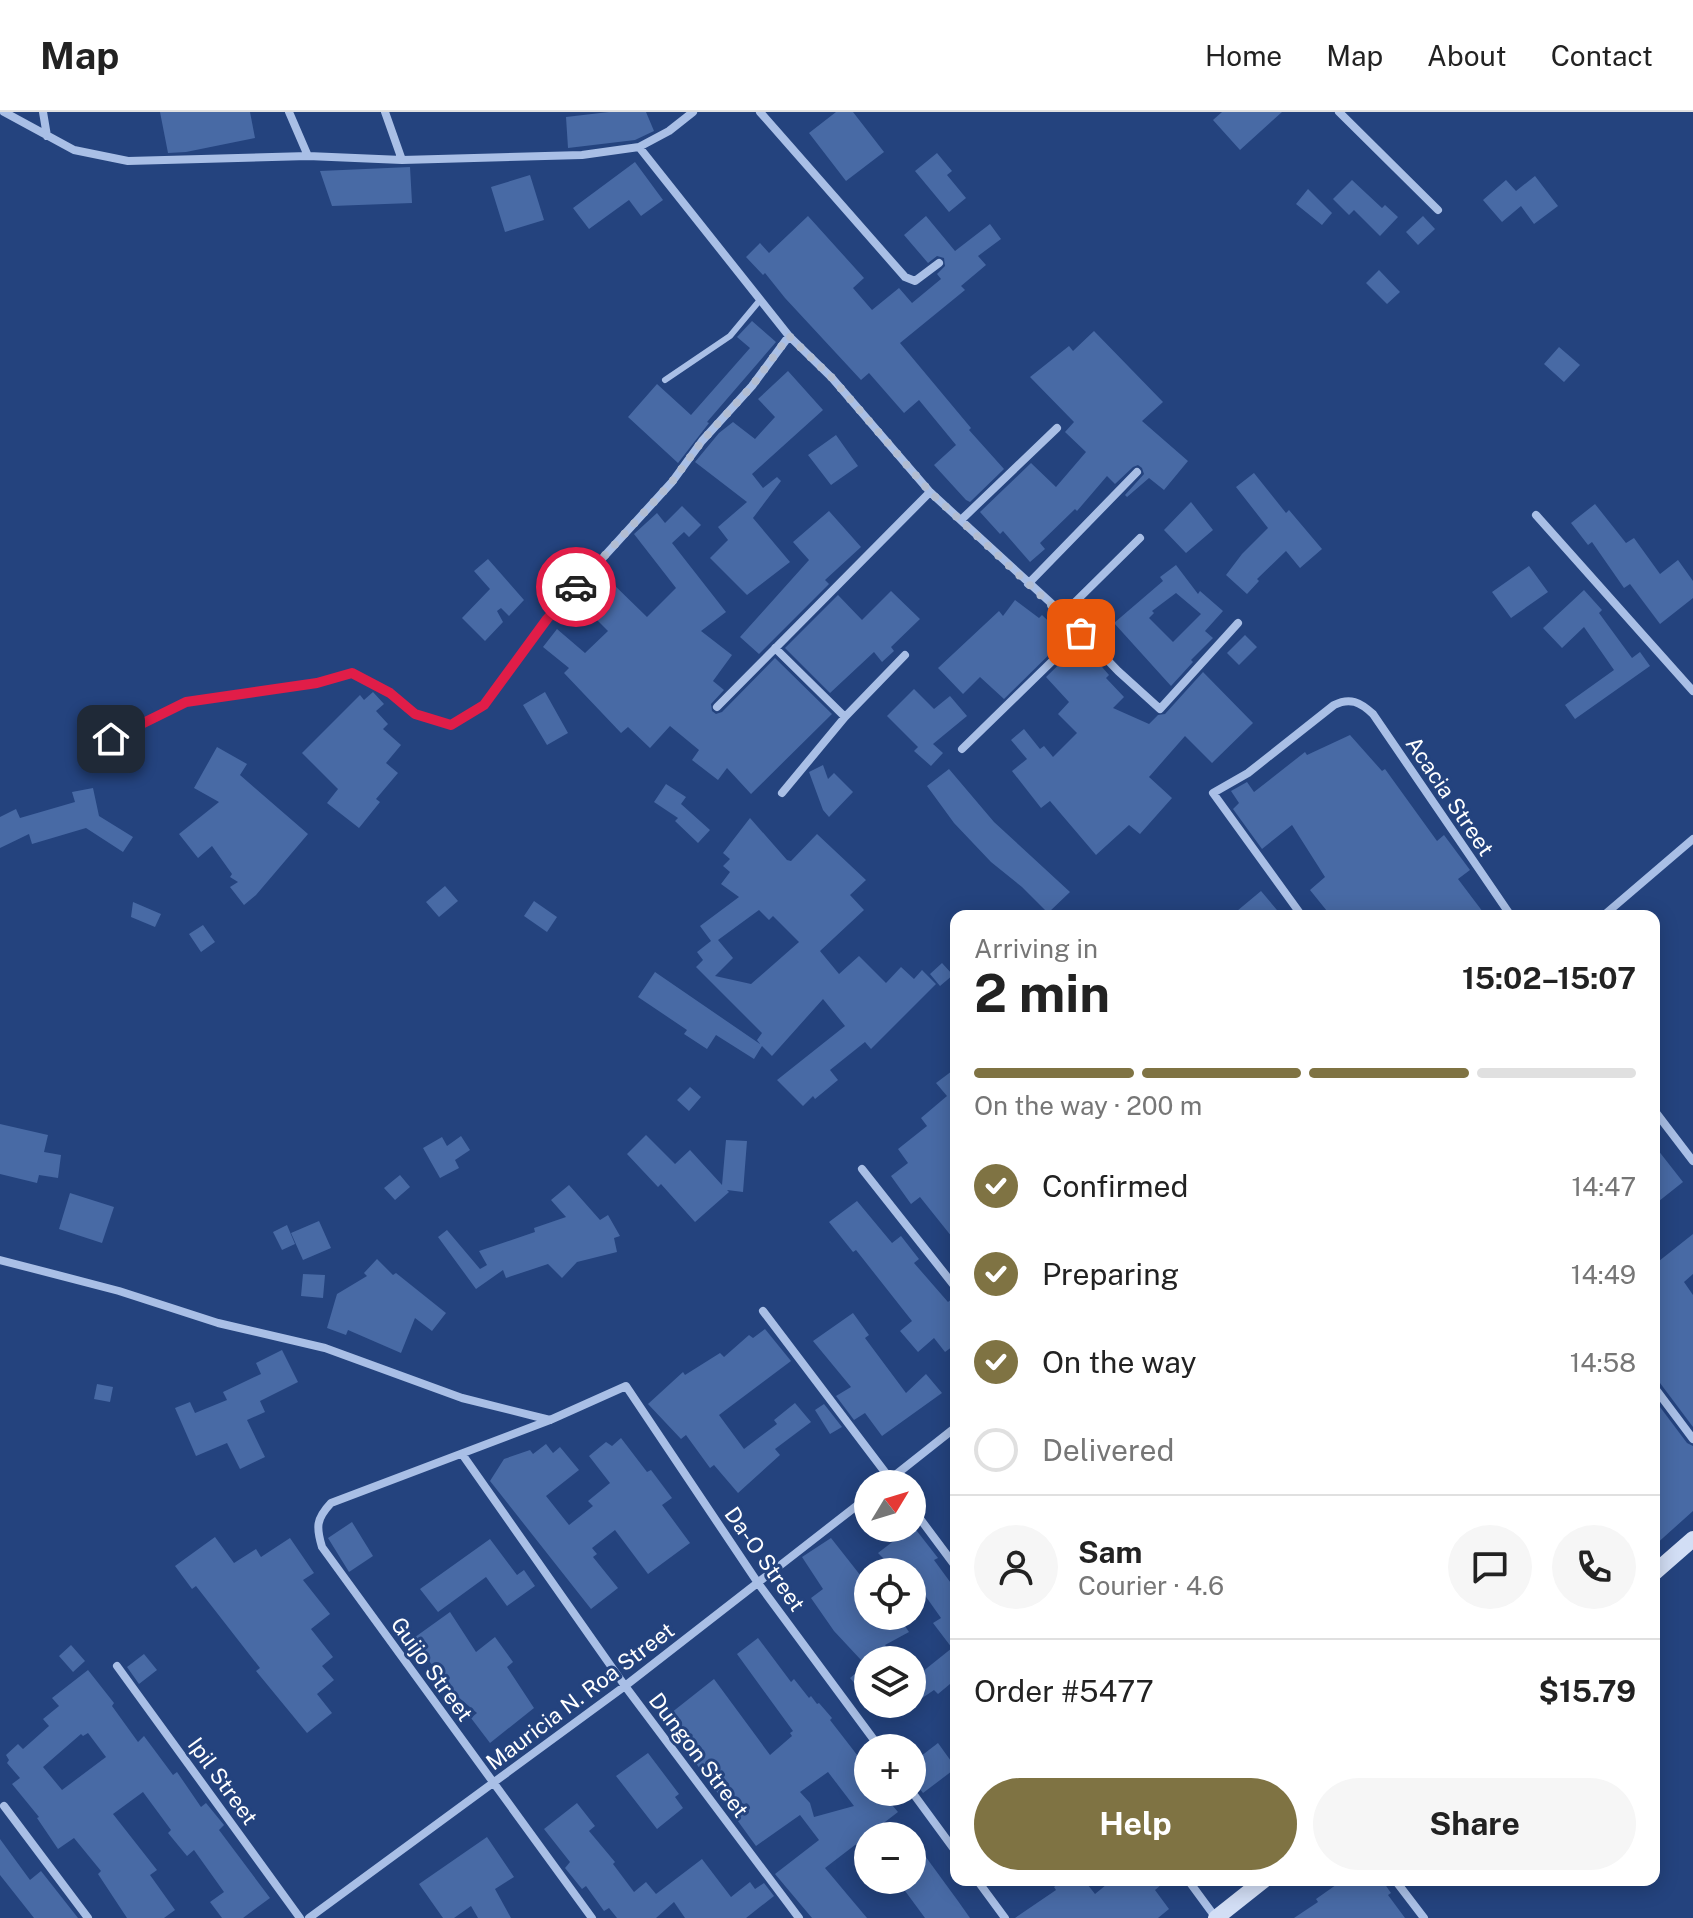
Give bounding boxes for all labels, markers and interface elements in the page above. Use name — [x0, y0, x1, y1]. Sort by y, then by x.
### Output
text: Map — [40, 33, 119, 78]
text: Home — [1205, 39, 1282, 72]
text: Map — [1326, 39, 1383, 72]
text: About — [1427, 39, 1507, 72]
text: Contact — [1551, 39, 1653, 72]
courier — [536, 547, 616, 627]
icon: car — [554, 565, 598, 609]
pin — [1047, 599, 1115, 667]
icon: bag — [1059, 611, 1103, 655]
pin — [77, 705, 145, 773]
icon: home — [89, 717, 133, 761]
street label: Acacia Street — [1401, 731, 1499, 861]
text: Arriving in — [974, 933, 1098, 964]
text: 15:02–15:07 — [1462, 960, 1636, 996]
text: 2 min — [974, 963, 1110, 1024]
text: On the way · 200 m — [974, 1090, 1202, 1121]
icon: check — [974, 1164, 1018, 1208]
text: Confirmed — [1042, 1168, 1188, 1204]
text: 14:47 — [1571, 1171, 1636, 1202]
icon: check — [974, 1252, 1018, 1296]
text: Preparing — [1042, 1256, 1179, 1292]
text: 14:49 — [1571, 1259, 1636, 1290]
icon: check — [974, 1340, 1018, 1384]
text: On the way — [1042, 1344, 1196, 1380]
text: 14:58 — [1570, 1347, 1636, 1378]
text: Delivered — [1042, 1432, 1174, 1468]
north arrow — [854, 1470, 926, 1542]
map controls — [854, 1470, 926, 1894]
street label: Da-O Street — [720, 1502, 810, 1616]
button: person — [974, 1525, 1058, 1609]
button: chat — [1448, 1525, 1532, 1609]
button: phone — [1552, 1525, 1636, 1609]
text: Sam — [1078, 1534, 1142, 1570]
button: locate — [854, 1558, 926, 1630]
text: Courier · 4.6 — [1078, 1570, 1224, 1601]
street label: Guijo Street — [386, 1612, 478, 1726]
street label: Mauricia N. Roa Street — [481, 1617, 679, 1775]
button: layers — [854, 1646, 926, 1718]
text: Order #5477 — [974, 1673, 1154, 1709]
text: $15.79 — [1539, 1673, 1636, 1709]
street label: Dungon Street — [644, 1688, 754, 1822]
street label: Ipil Street — [183, 1732, 263, 1830]
button: + — [854, 1734, 926, 1806]
button: Help — [974, 1778, 1297, 1870]
button: Share — [1313, 1778, 1636, 1870]
button: − — [854, 1822, 926, 1894]

